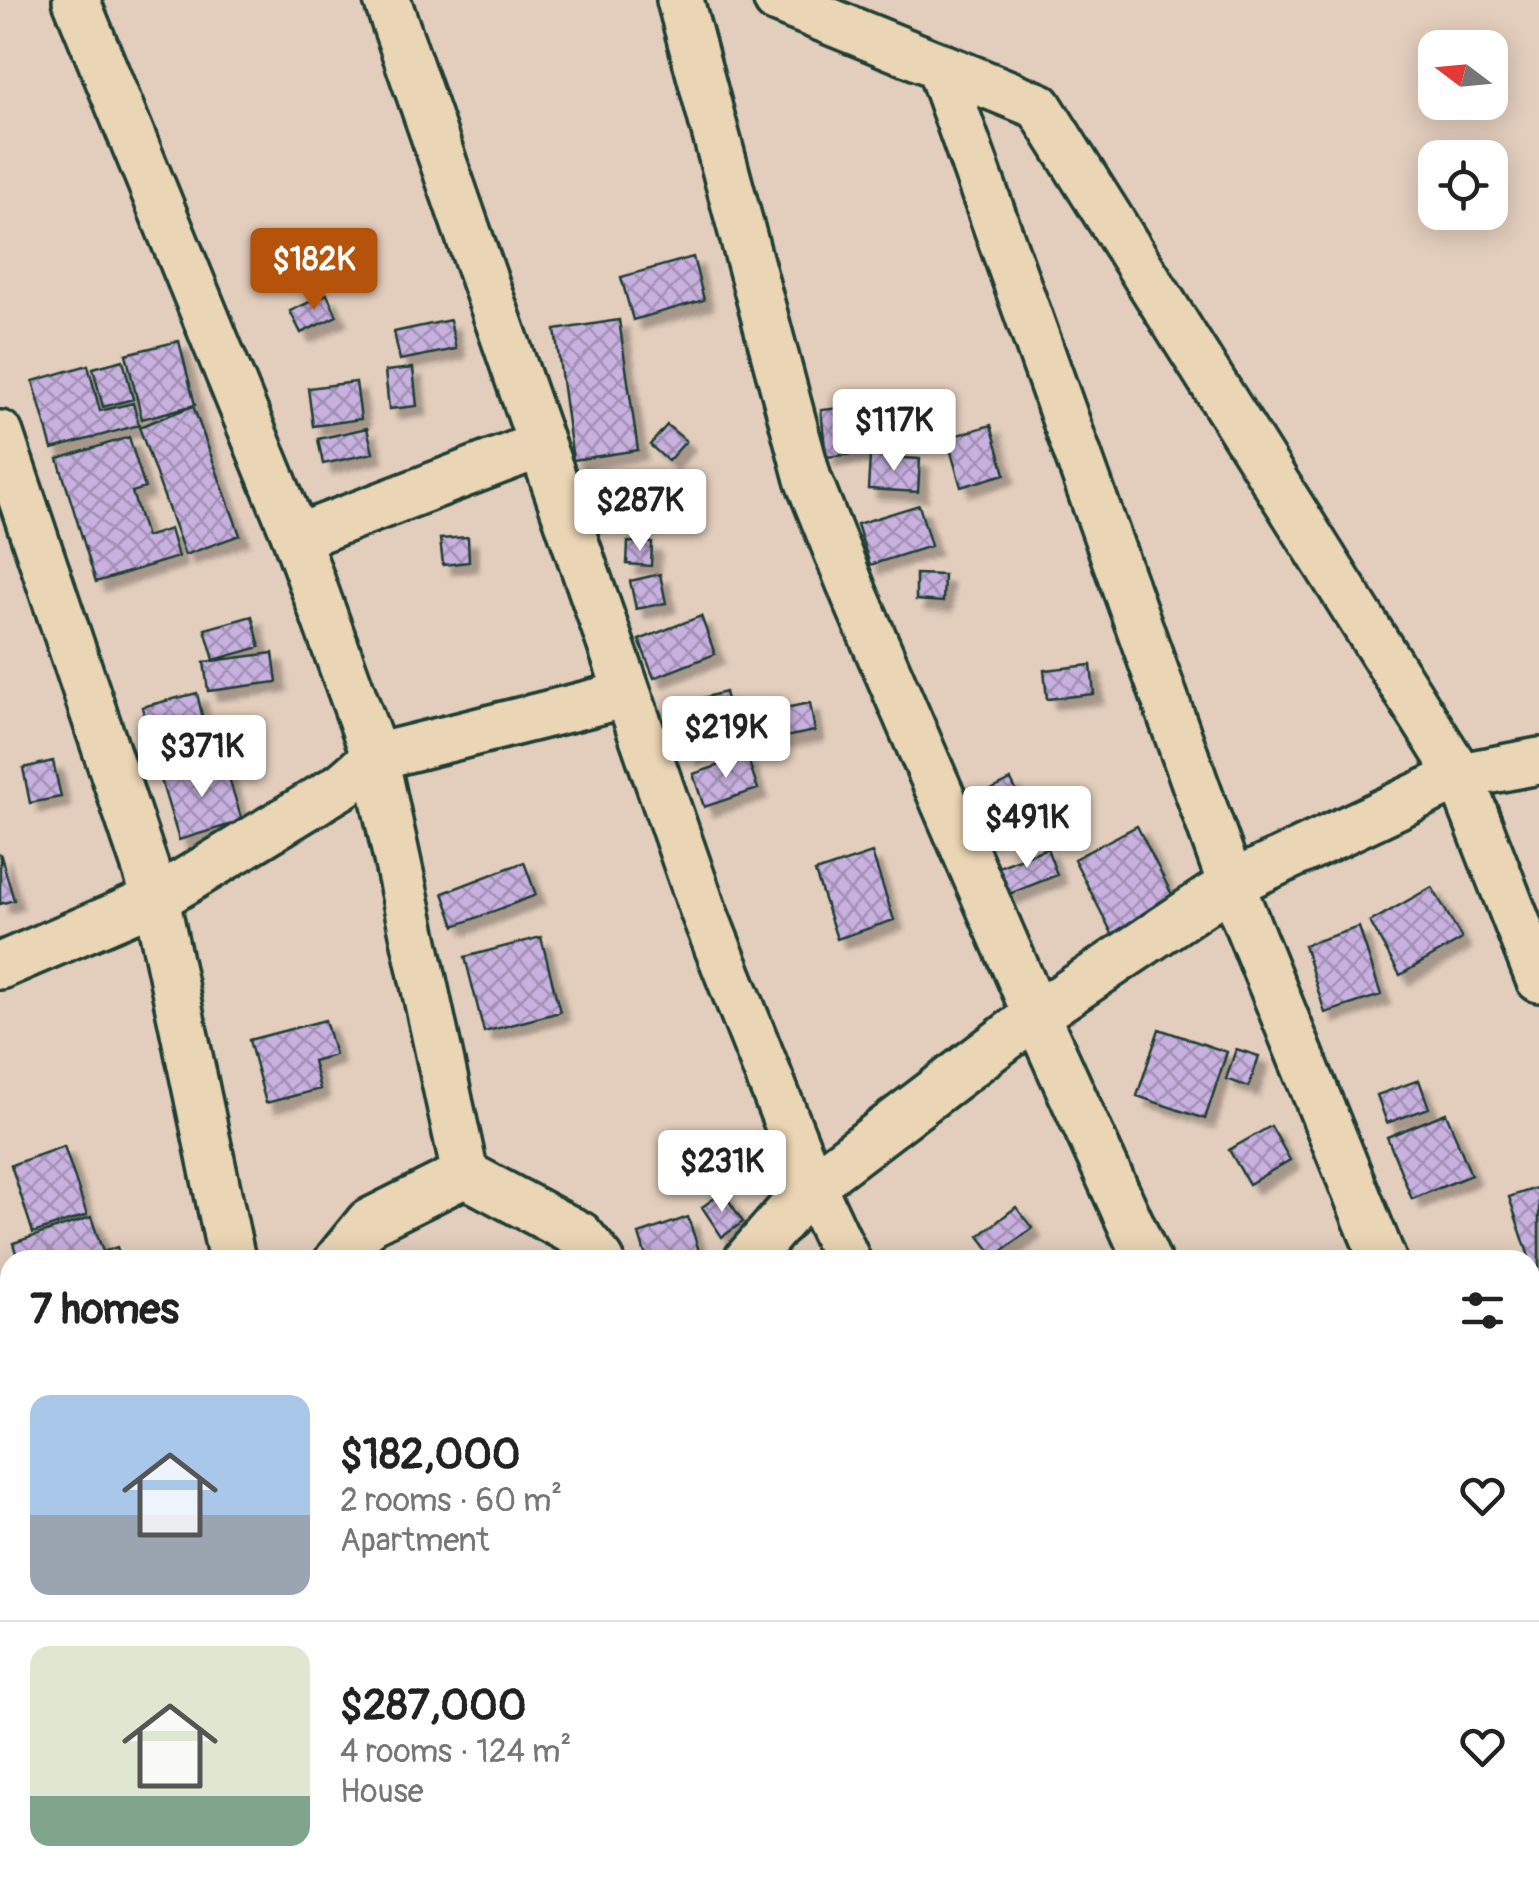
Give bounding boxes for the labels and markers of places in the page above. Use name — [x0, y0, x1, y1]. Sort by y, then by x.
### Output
pin: $182K — [244, 228, 384, 313]
pin: $117K — [824, 389, 964, 474]
pin: $287K — [570, 469, 710, 554]
pin: $219K — [656, 696, 796, 781]
pin: $371K — [132, 715, 272, 800]
pin: $491K — [957, 786, 1097, 871]
pin: $231K — [652, 1130, 792, 1215]

